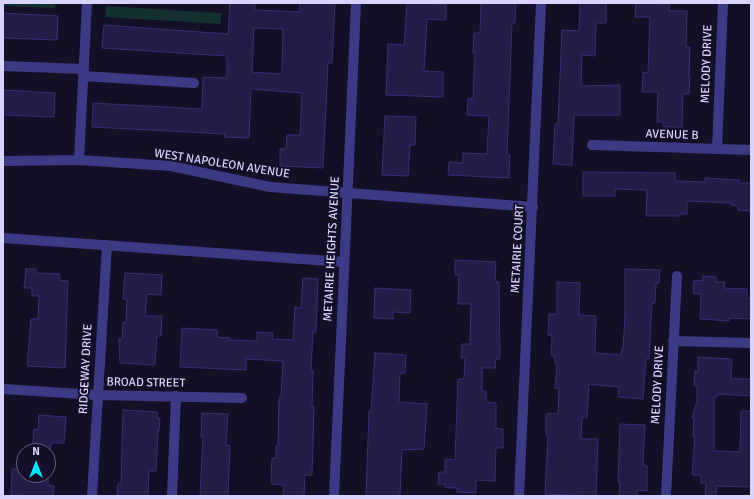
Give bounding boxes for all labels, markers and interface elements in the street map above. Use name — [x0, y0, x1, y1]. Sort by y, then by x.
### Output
street label: MELODY DRIVE — [698, 24, 716, 104]
street label: AVENUE B — [645, 127, 699, 143]
street label: WEST NAPOLEON AVENUE — [153, 146, 291, 182]
street label: METAIRIE HEIGHTS AVENUE — [321, 176, 343, 322]
street label: METAIRIE COURT — [508, 204, 528, 294]
street label: RIDGEWAY DRIVE — [76, 323, 96, 415]
street label: MELODY DRIVE — [649, 345, 667, 425]
street label: BROAD STREET — [107, 375, 185, 391]
north arrow — [16, 443, 56, 483]
text: N — [32, 445, 40, 458]

